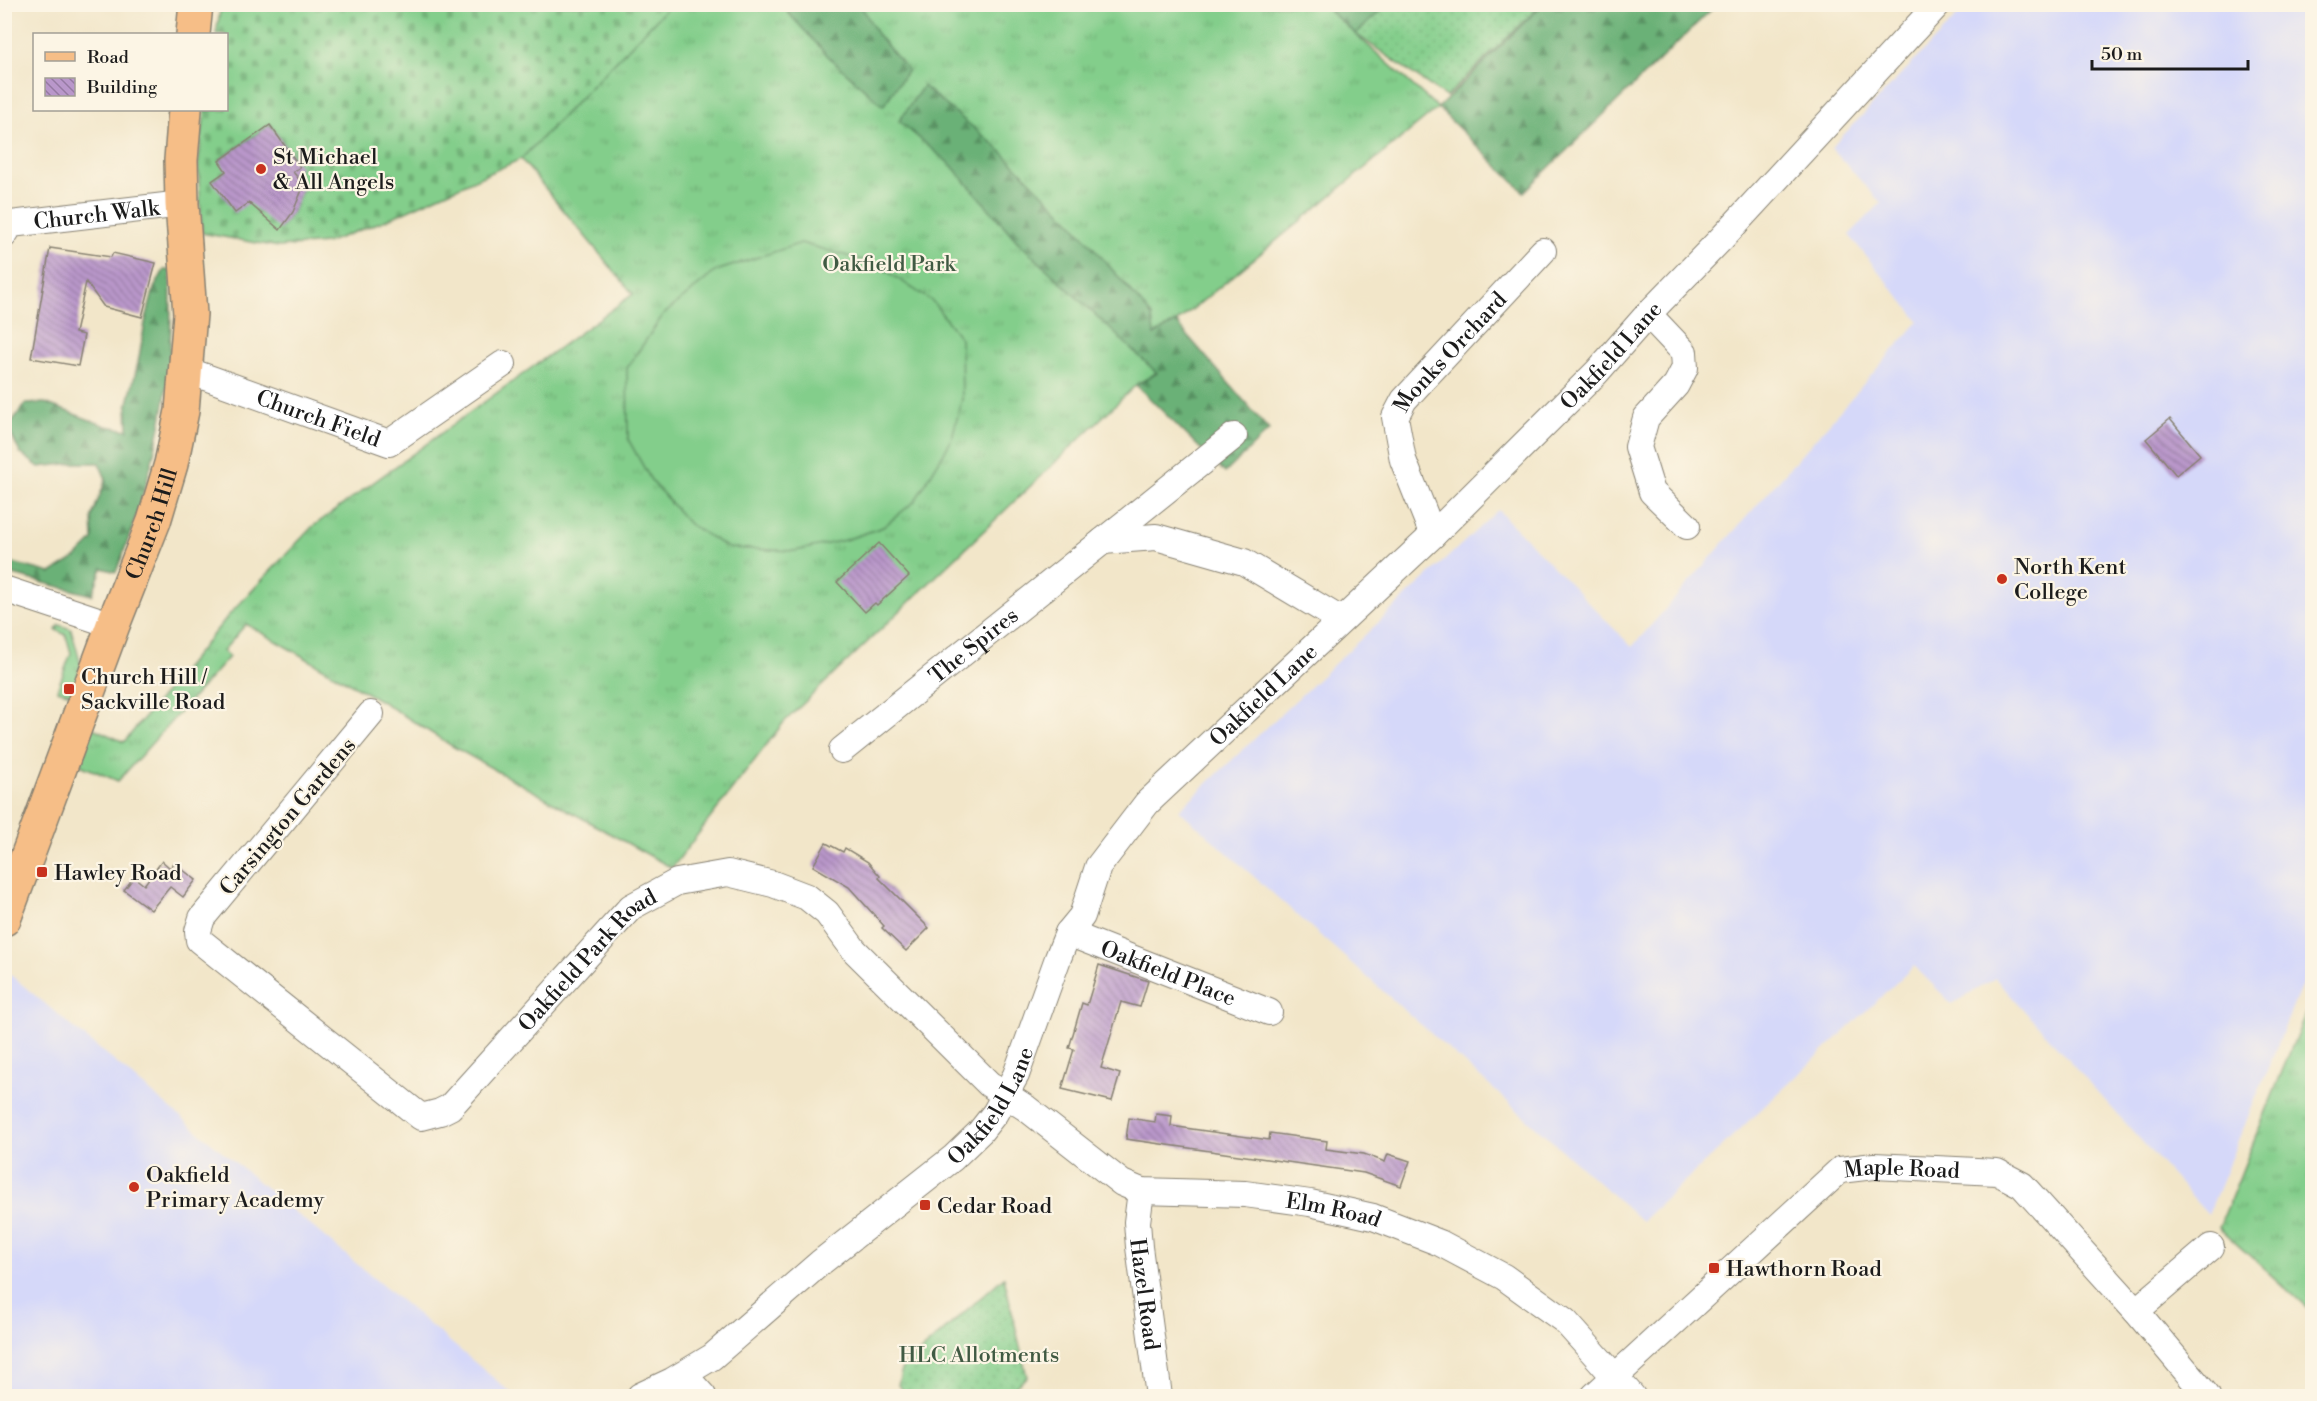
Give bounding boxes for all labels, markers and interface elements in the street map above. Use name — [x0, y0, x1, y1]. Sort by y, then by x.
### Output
legend — [33, 33, 228, 111]
scale bar — [2092, 33, 2248, 71]
text: 50 m — [2101, 43, 2143, 66]
text: Road — [87, 46, 130, 69]
text: Building — [86, 76, 158, 99]
place label: St Michael & All Angels — [273, 144, 394, 196]
marker: St Michael & All Angels — [254, 162, 268, 176]
street label: Church Walk — [32, 195, 162, 236]
park label: Oakfield Park — [822, 251, 957, 278]
street label: Monks Orchard — [1388, 286, 1513, 417]
street label: Oakfield Lane — [1555, 296, 1668, 416]
street label: Church Field — [252, 384, 385, 454]
street label: Church Hill — [120, 464, 184, 584]
place label: North Kent College — [2014, 554, 2126, 606]
marker: North Kent College — [1995, 572, 2009, 586]
street label: The Spires — [924, 602, 1024, 690]
street label: Oakfield Lane — [1204, 638, 1324, 752]
place label: Church Hill / Sackville Road — [81, 664, 226, 716]
marker: Church Hill / Sackville Road — [62, 682, 76, 696]
street label: Carsington Gardens — [214, 733, 362, 901]
place label: Hawley Road — [54, 860, 182, 887]
marker: Hawley Road — [35, 865, 49, 879]
street label: Oakfield Park Road — [513, 883, 662, 1038]
street label: Oakfield Place — [1096, 935, 1239, 1013]
street label: Oakfield Lane — [942, 1043, 1040, 1171]
street label: Maple Road — [1842, 1154, 1961, 1185]
place label: Oakfield Primary Academy — [146, 1162, 325, 1214]
marker: Oakfield Primary Academy — [127, 1180, 141, 1194]
street label: Elm Road — [1284, 1188, 1385, 1234]
place label: Cedar Road — [937, 1193, 1052, 1220]
marker: Cedar Road — [918, 1198, 932, 1212]
street label: Hazel Road — [1123, 1237, 1165, 1353]
place label: Hawthorn Road — [1726, 1256, 1882, 1283]
marker: Hawthorn Road — [1707, 1261, 1721, 1275]
park label: HLC Allotments — [899, 1342, 1059, 1369]

